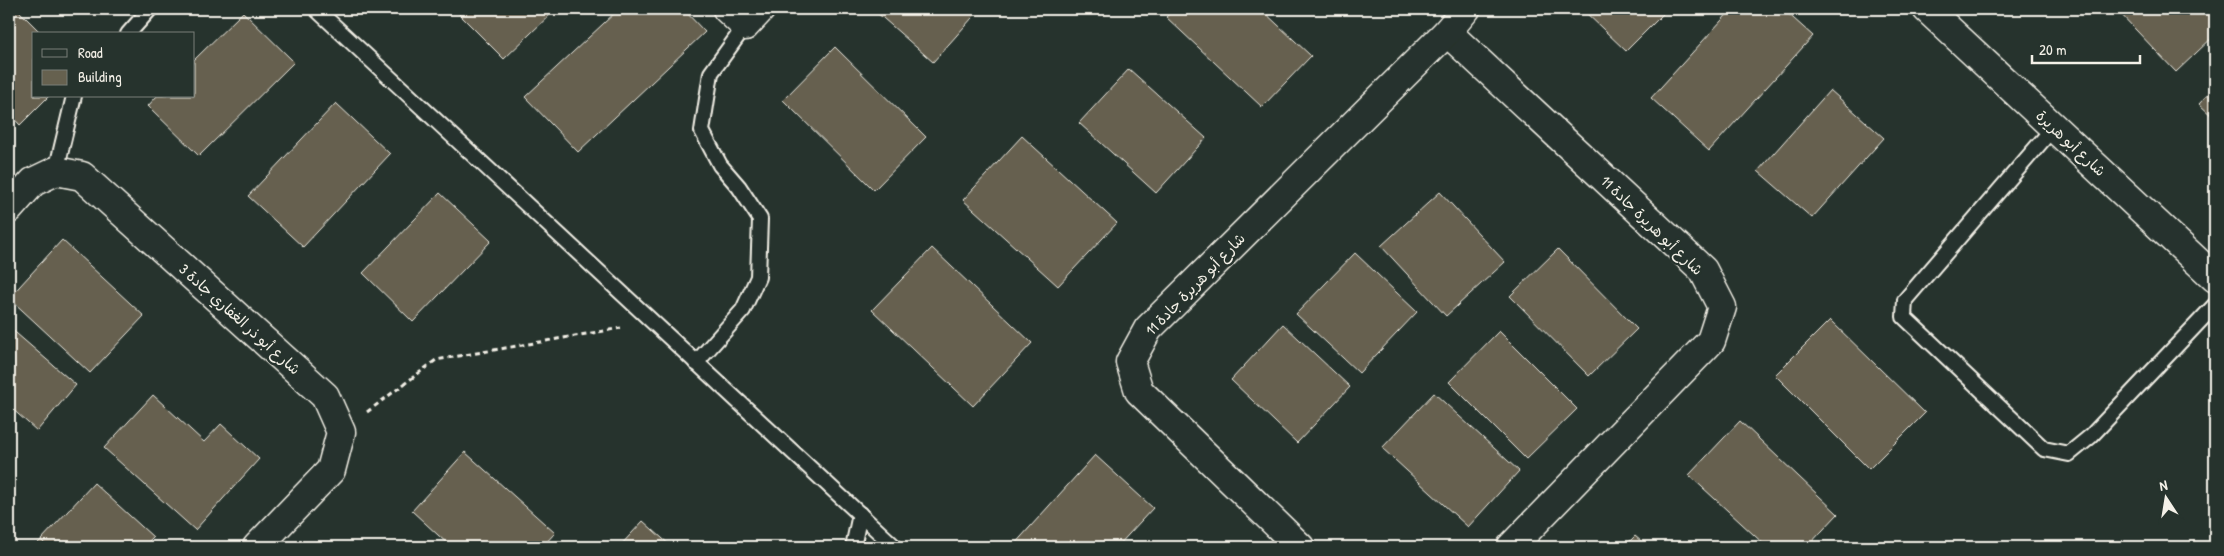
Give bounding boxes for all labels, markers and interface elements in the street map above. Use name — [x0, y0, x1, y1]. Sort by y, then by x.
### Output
legend — [32, 32, 195, 98]
scale bar — [2032, 32, 2139, 64]
text: 20 m — [2039, 39, 2066, 60]
text: Road — [78, 42, 103, 63]
text: Building — [78, 66, 122, 87]
street label: شارع أبو هريرة — [2031, 105, 2111, 181]
street label: شارع أبو هريرة جادة 11 — [1596, 170, 1708, 280]
street label: شارع أبو هريرة جادة 11 — [1140, 228, 1250, 340]
street label: شارع أبو ذر الغفاري جادة 3 — [174, 259, 305, 380]
north arrow — [2142, 474, 2192, 524]
text: N — [2158, 475, 2169, 495]

